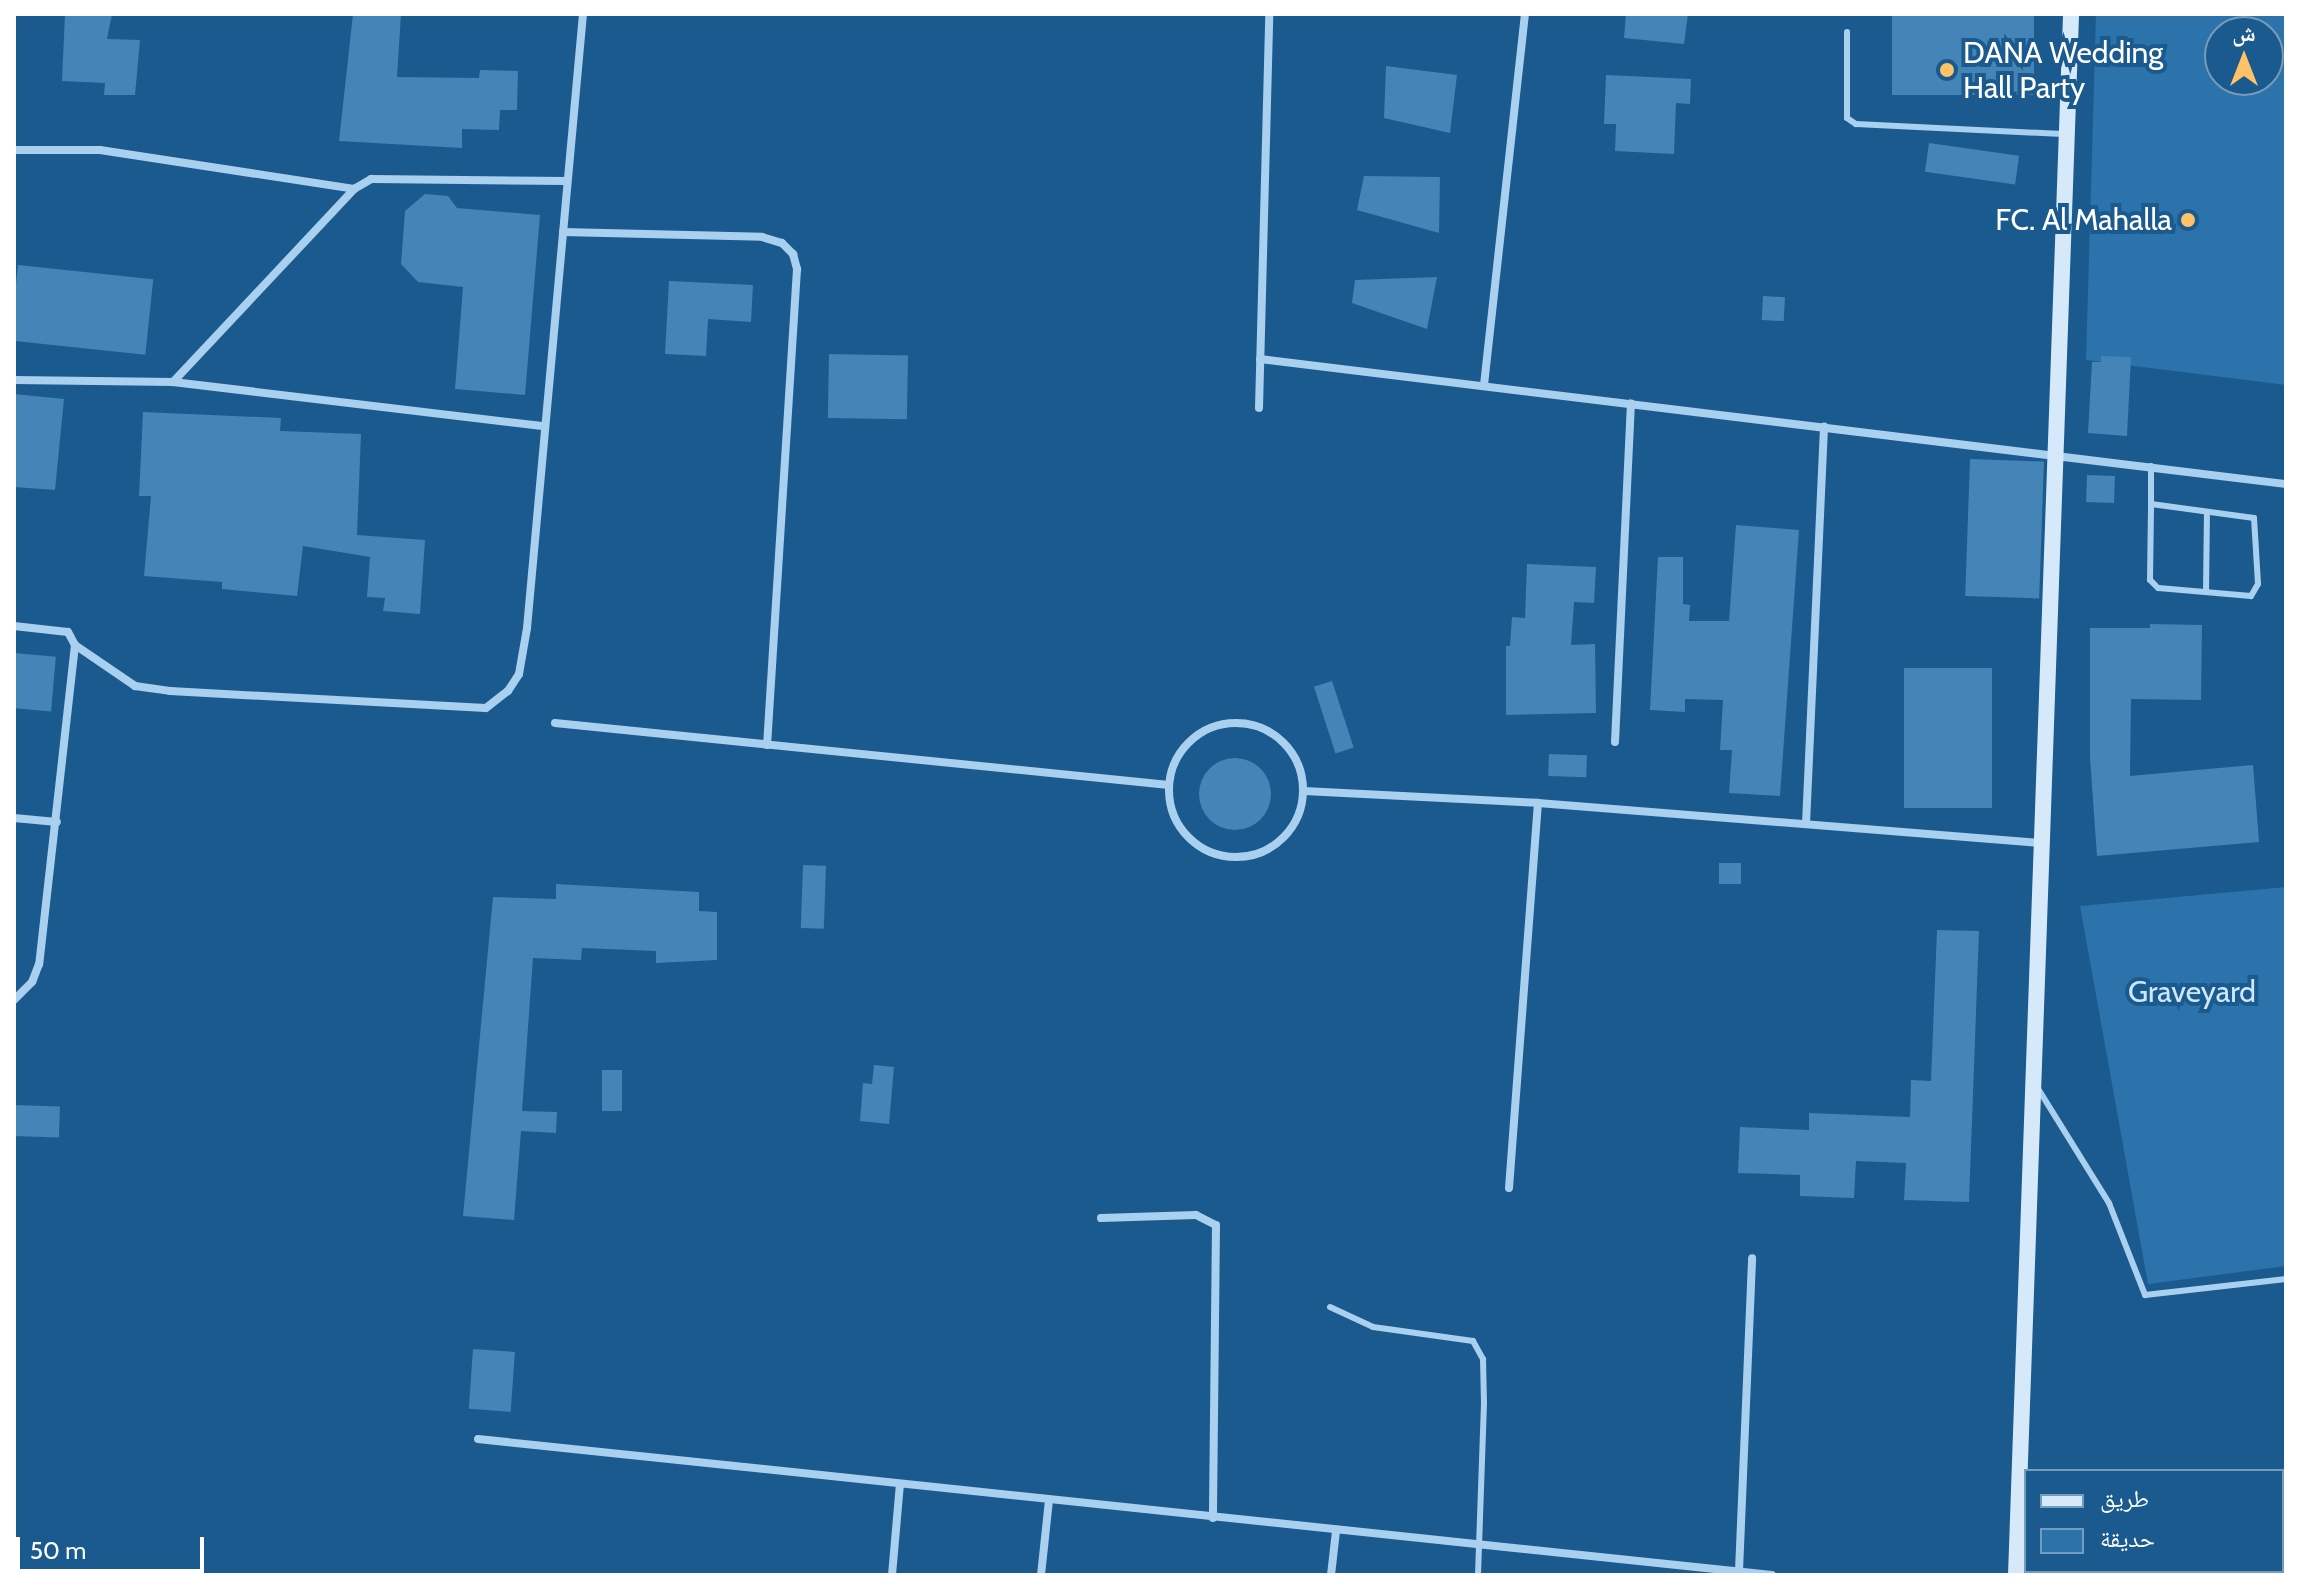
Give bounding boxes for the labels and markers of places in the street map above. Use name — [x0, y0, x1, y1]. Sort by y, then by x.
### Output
place label: DANA Wedding Hall Party — [1963, 35, 2163, 106]
marker: DANA Wedding Hall Party — [1938, 61, 1956, 79]
place label: FC. Al Mahalla — [1995, 202, 2172, 238]
marker: FC. Al Mahalla — [2179, 211, 2197, 229]

